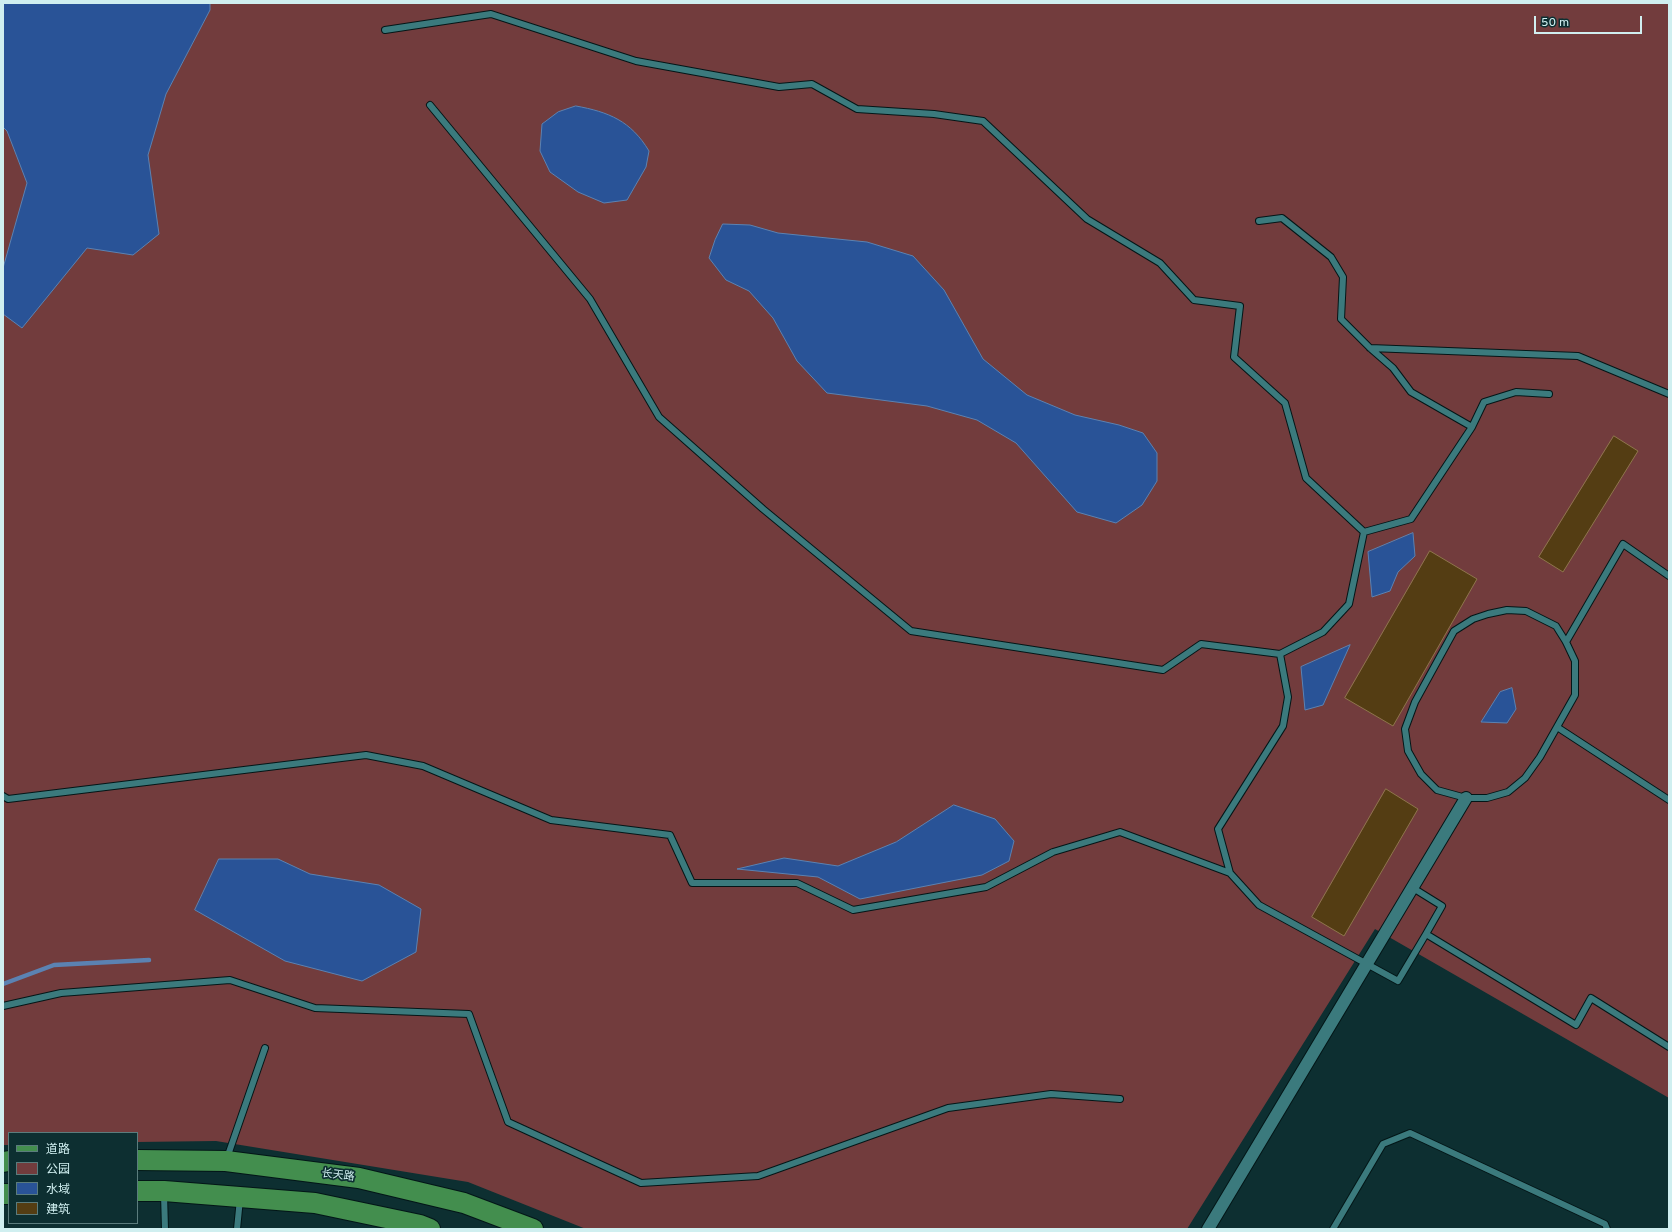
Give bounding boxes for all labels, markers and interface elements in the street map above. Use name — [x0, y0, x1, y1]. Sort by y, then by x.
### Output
scale bar — [1536, 8, 1644, 34]
text: 50 m — [1541, 15, 1569, 31]
legend — [8, 1132, 138, 1224]
text: 道路 — [46, 1142, 70, 1158]
text: 公园 — [46, 1162, 70, 1178]
street label: 长天路 — [321, 1167, 355, 1185]
text: 水域 — [46, 1182, 70, 1198]
text: 建筑 — [46, 1202, 70, 1218]

